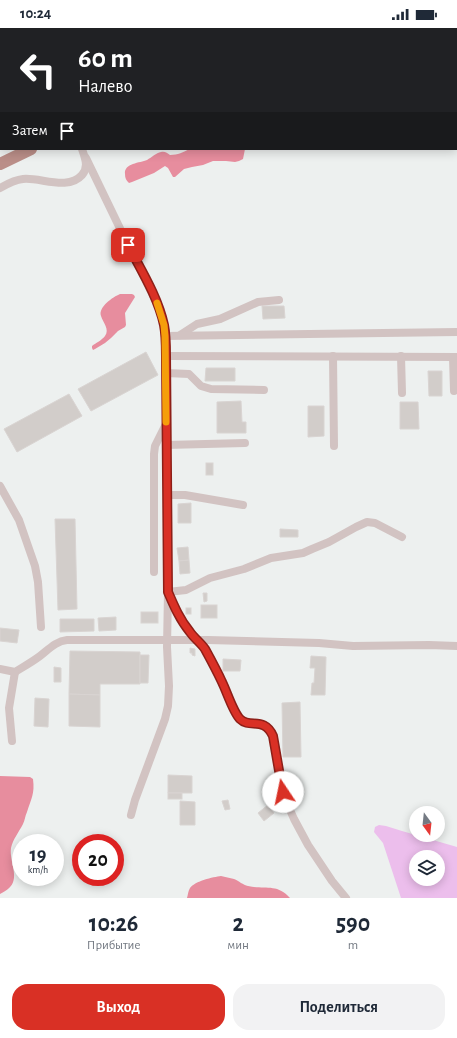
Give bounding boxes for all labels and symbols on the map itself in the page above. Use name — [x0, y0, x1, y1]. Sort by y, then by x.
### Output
pin — [111, 228, 145, 262]
position arrow — [262, 771, 304, 813]
north arrow — [409, 806, 445, 842]
speed limit sign: 20 — [72, 834, 124, 886]

